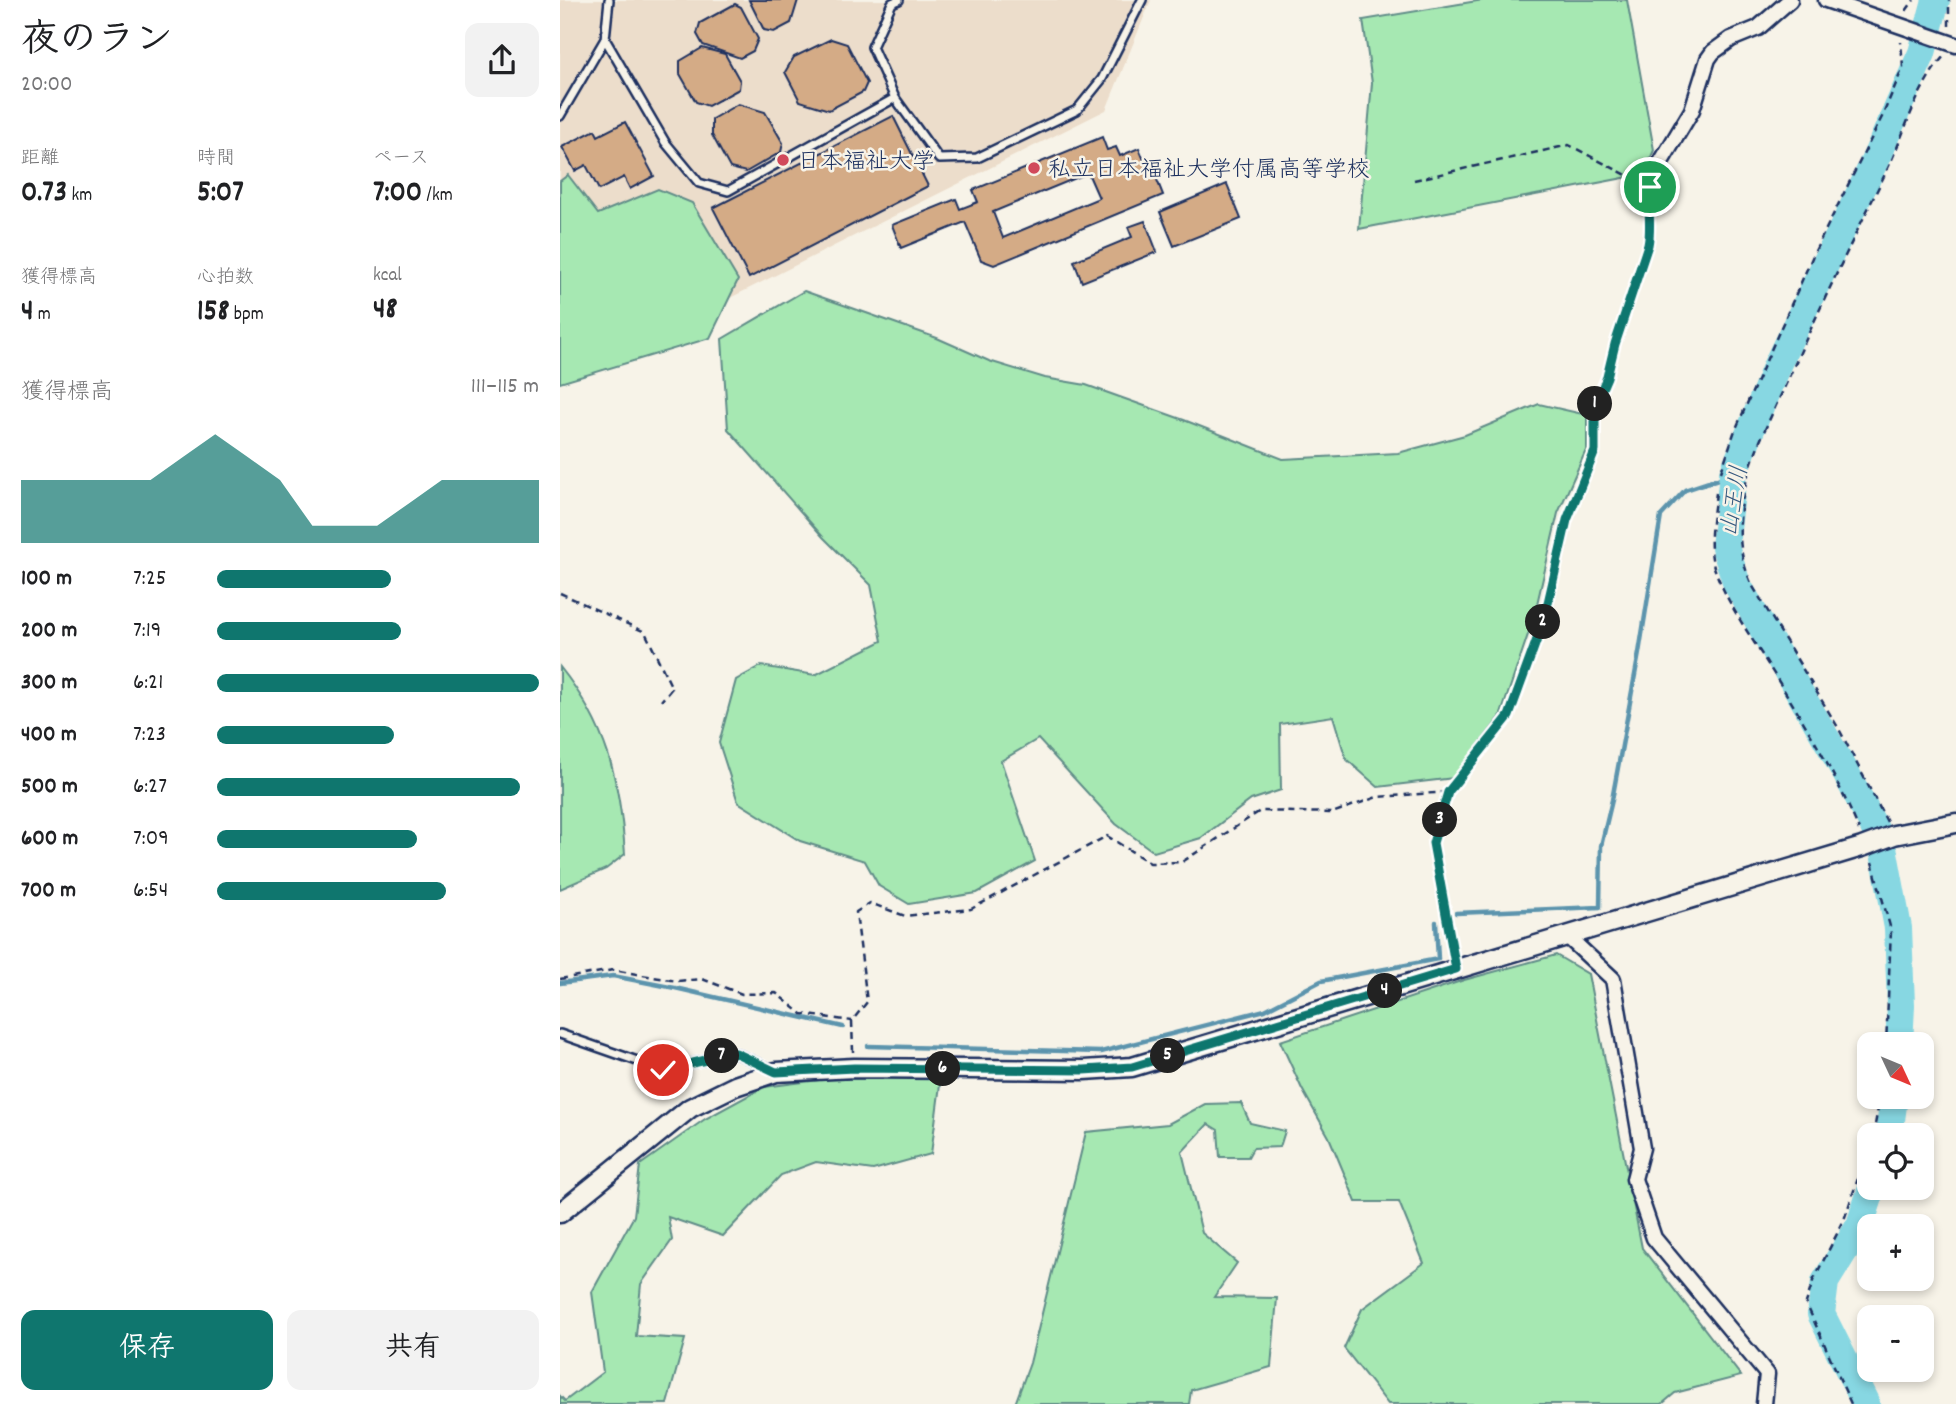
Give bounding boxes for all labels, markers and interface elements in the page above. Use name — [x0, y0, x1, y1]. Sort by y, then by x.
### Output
text: 夜のラン — [21, 15, 173, 70]
button: share — [465, 23, 539, 97]
text: 20:00 — [21, 69, 72, 102]
text: 距離 — [21, 146, 59, 173]
text: 時間 — [197, 146, 235, 173]
text: ペース — [373, 146, 429, 173]
place label: 日本福祉大学 — [797, 147, 935, 180]
marker: 日本福祉大学 — [775, 152, 791, 168]
place label: 私立日本福祉大学付属高等学校 — [1048, 155, 1370, 188]
pin — [1620, 157, 1680, 217]
marker: 私立日本福祉大学付属高等学校 — [1026, 160, 1042, 176]
icon: arrive — [1631, 168, 1669, 206]
text: 0.73 — [21, 173, 67, 216]
text: 5:07 — [197, 173, 244, 216]
text: 7:00 — [373, 173, 422, 216]
text: km — [67, 183, 92, 210]
text: /km — [422, 183, 453, 210]
text: kcal — [373, 263, 402, 290]
text: 獲得標高 — [21, 265, 97, 292]
text: 心拍数 — [197, 265, 254, 292]
text: 48 — [373, 290, 397, 333]
text: 4 — [21, 292, 33, 335]
text: 158 — [197, 292, 230, 335]
text: m — [33, 302, 51, 329]
text: bpm — [230, 302, 264, 329]
text: 111–115 m — [471, 371, 539, 404]
text: 獲得標高 — [21, 377, 113, 410]
pin: 1 — [1578, 386, 1612, 422]
text: 1 — [1592, 390, 1597, 417]
water label: 山王川 — [1714, 463, 1758, 540]
text: 100 m — [21, 563, 72, 596]
text: 7:25 — [133, 563, 166, 596]
pin: 2 — [1525, 604, 1560, 640]
text: 2 — [1538, 608, 1547, 635]
text: 200 m — [21, 615, 77, 648]
text: 7:19 — [133, 615, 161, 648]
text: 300 m — [21, 667, 77, 700]
text: 6:21 — [133, 667, 163, 700]
text: 400 m — [21, 719, 77, 752]
text: 7:23 — [133, 719, 166, 752]
text: 500 m — [21, 771, 78, 804]
text: 6:27 — [133, 771, 167, 804]
pin: 3 — [1422, 802, 1458, 838]
text: 3 — [1435, 806, 1444, 833]
text: 600 m — [21, 823, 78, 856]
text: 7:09 — [133, 823, 169, 856]
text: 700 m — [21, 875, 76, 908]
text: 6:54 — [133, 875, 168, 908]
pin: 4 — [1368, 974, 1402, 1009]
text: 4 — [1381, 977, 1388, 1004]
north arrow — [1857, 1032, 1934, 1110]
map controls — [1857, 1032, 1934, 1382]
pin: 7 — [704, 1038, 740, 1074]
pin: 5 — [1150, 1038, 1186, 1074]
pin — [633, 1040, 693, 1100]
text: 7 — [718, 1042, 725, 1069]
text: 5 — [1163, 1042, 1172, 1069]
icon: check — [644, 1051, 682, 1089]
pin: 6 — [926, 1052, 960, 1086]
text: 6 — [938, 1055, 947, 1082]
button: locate — [1857, 1123, 1934, 1200]
button: + — [1857, 1214, 1934, 1291]
button: − — [1857, 1305, 1934, 1382]
button: 保存 — [21, 1310, 273, 1390]
button: 共有 — [287, 1310, 539, 1390]

